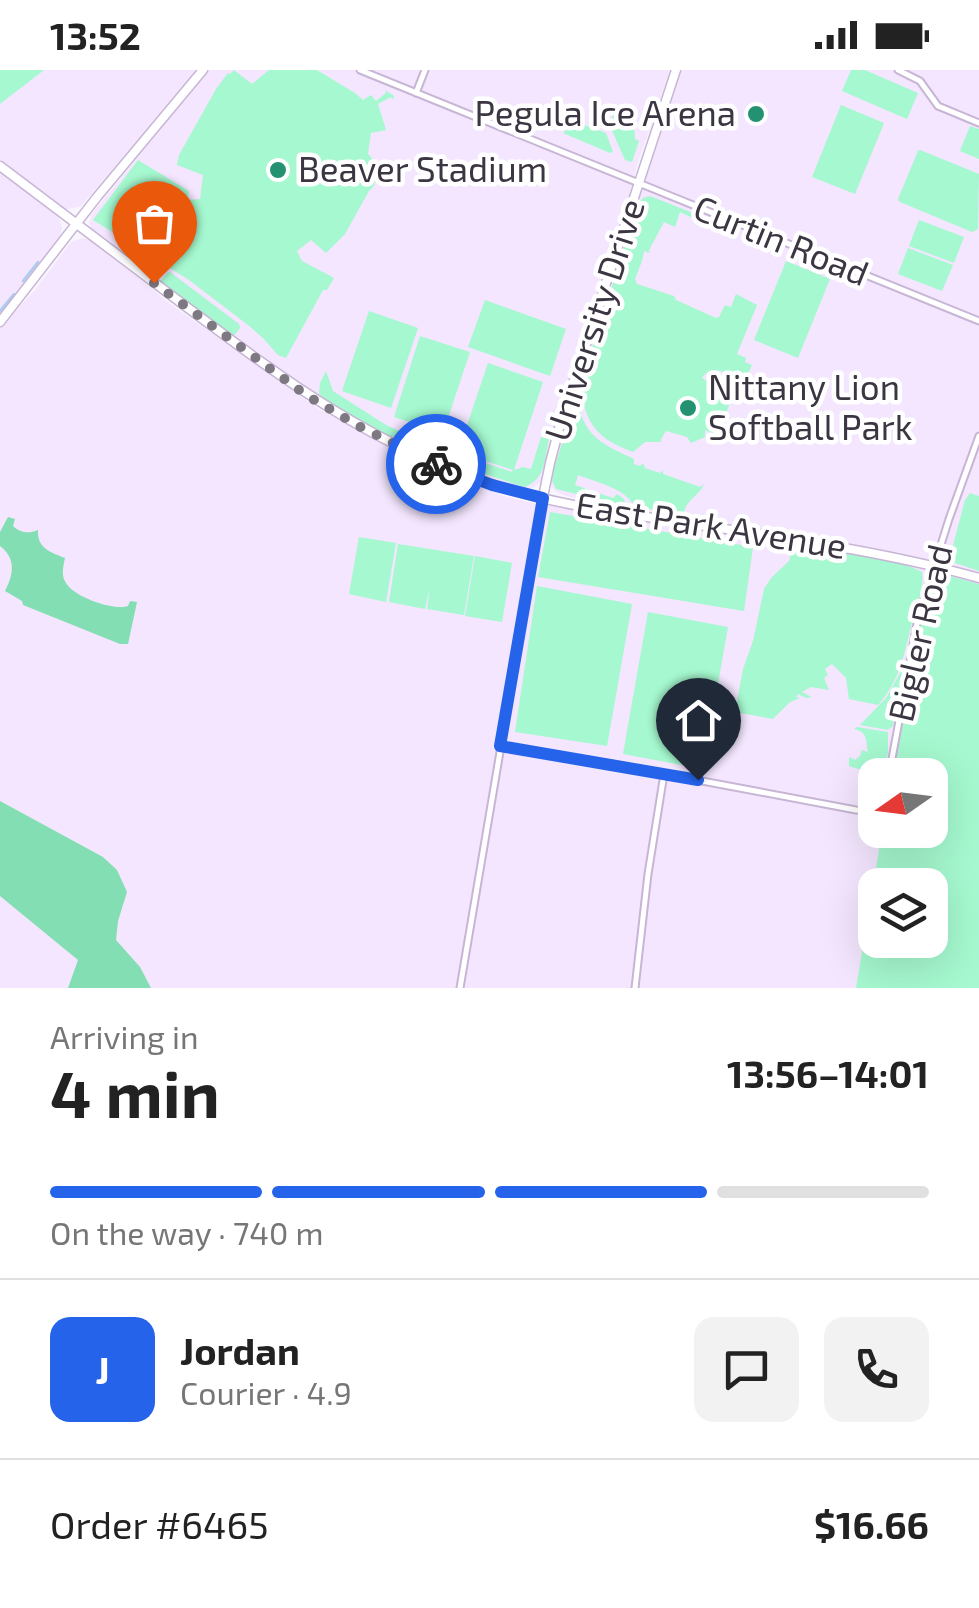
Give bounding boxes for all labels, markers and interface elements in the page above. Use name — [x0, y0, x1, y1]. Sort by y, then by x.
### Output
text: 13:52 — [50, 12, 141, 58]
place label: Pegula Ice Arena — [474, 91, 736, 133]
marker: Pegula Ice Arena — [745, 103, 767, 125]
place label: Beaver Stadium — [298, 147, 547, 189]
marker: Beaver Stadium — [267, 159, 289, 181]
pin — [112, 181, 197, 284]
street label: Curtin Road — [688, 185, 875, 293]
street label: University Drive — [534, 193, 652, 446]
icon: bag — [127, 196, 182, 251]
place label: Nittany Lion Softball Park — [708, 365, 913, 447]
marker: Nittany Lion Softball Park — [677, 397, 699, 419]
courier — [386, 414, 486, 514]
icon: bike — [409, 437, 464, 492]
street label: East Park Avenue — [573, 482, 850, 566]
street label: Bigler Road — [878, 540, 960, 725]
pin — [656, 678, 741, 781]
icon: home — [671, 693, 726, 748]
north arrow — [858, 758, 948, 848]
map controls — [858, 758, 948, 958]
button: layers — [858, 868, 948, 958]
text: Arriving in — [50, 1017, 199, 1055]
text: 13:56–14:01 — [727, 1050, 929, 1096]
text: 4 min — [50, 1053, 220, 1131]
text: On the way · 740 m — [50, 1213, 323, 1251]
button: chat — [694, 1317, 799, 1422]
button: phone — [824, 1317, 929, 1422]
text: Jordan — [180, 1327, 300, 1373]
text: J — [95, 1346, 110, 1392]
text: Courier · 4.9 — [180, 1373, 352, 1411]
text: Order #6465 — [50, 1501, 269, 1547]
text: $16.66 — [814, 1501, 929, 1547]

